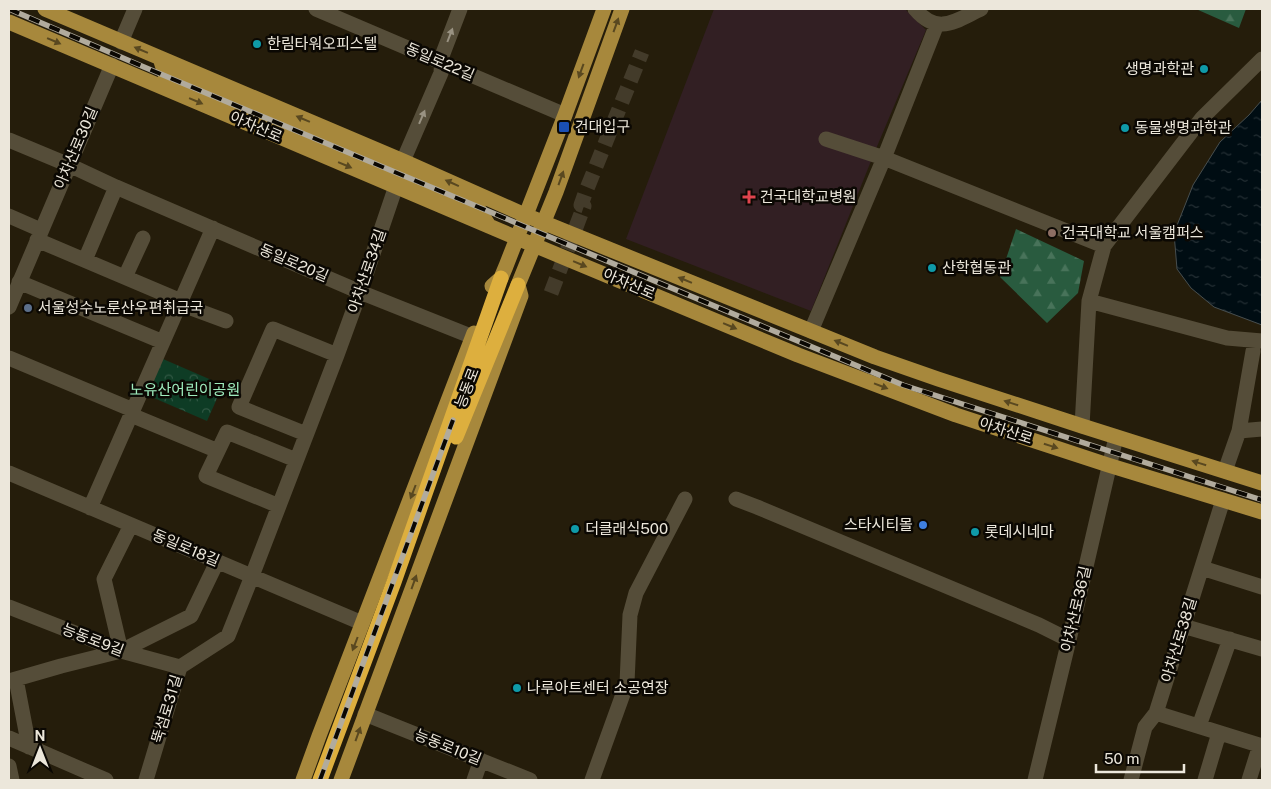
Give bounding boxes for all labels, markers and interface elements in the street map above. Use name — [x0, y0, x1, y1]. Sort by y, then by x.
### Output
one-way arrow — [613, 17, 620, 32]
one-way arrow — [447, 28, 454, 43]
place label: 한림타워오피스텔 — [267, 35, 377, 52]
one-way arrow — [47, 37, 61, 45]
marker: 한림타워오피스텔 — [251, 38, 263, 50]
street label: 동일로22길 — [403, 39, 477, 84]
one-way arrow — [133, 46, 148, 53]
place label: 생명과학관 — [1125, 60, 1194, 77]
marker: 생명과학관 — [1198, 63, 1210, 75]
one-way arrow — [577, 64, 585, 79]
one-way arrow — [189, 98, 203, 106]
street label: 아차산로30길 — [51, 104, 100, 191]
street label: 아차산로 — [227, 108, 285, 145]
one-way arrow — [418, 109, 426, 124]
one-way arrow — [296, 115, 310, 123]
place label: 건대입구 — [575, 118, 630, 135]
place label: 동물생명과학관 — [1135, 119, 1232, 136]
marker: 건대입구 — [557, 120, 571, 134]
marker: 동물생명과학관 — [1119, 122, 1131, 134]
one-way arrow — [338, 161, 352, 169]
one-way arrow — [558, 170, 565, 185]
one-way arrow — [445, 179, 459, 187]
place label: 건국대학교병원 — [760, 188, 857, 205]
marker: 건국대학교병원 — [742, 190, 756, 204]
place label: 건국대학교 서울캠퍼스 — [1062, 224, 1204, 241]
street label: 아차산로34길 — [344, 227, 389, 315]
marker: 건국대학교 서울캠퍼스 — [1046, 227, 1058, 239]
street label: 동일로20길 — [257, 240, 331, 285]
place label: 산학협동관 — [942, 259, 1011, 276]
one-way arrow — [573, 260, 587, 268]
marker: 산학협동관 — [926, 262, 938, 274]
street label: 아차산로 — [600, 265, 658, 302]
one-way arrow — [677, 276, 692, 284]
place label: 서울성수노룬산우편취급국 — [38, 299, 204, 316]
marker: 서울성수노룬산우편취급국 — [22, 302, 34, 314]
one-way arrow — [723, 323, 737, 331]
one-way arrow — [834, 339, 849, 346]
street label: 능동로 — [451, 365, 482, 410]
park label: 노유산어린이공원 — [130, 381, 240, 398]
one-way arrow — [874, 382, 889, 390]
one-way arrow — [1003, 399, 1018, 407]
street label: 아차산로 — [977, 414, 1035, 447]
one-way arrow — [1043, 443, 1058, 450]
one-way arrow — [1192, 459, 1207, 466]
one-way arrow — [409, 485, 417, 500]
place label: 스타시티몰 — [844, 516, 913, 533]
marker: 스타시티몰 — [917, 519, 929, 531]
place label: 더클래식500 — [585, 520, 668, 537]
marker: 더클래식500 — [569, 523, 581, 535]
place label: 롯데시네마 — [985, 523, 1054, 540]
street label: 동일로18길 — [150, 526, 222, 569]
marker: 롯데시네마 — [969, 526, 981, 538]
street label: 아차산로36길 — [1057, 564, 1094, 654]
one-way arrow — [410, 574, 418, 589]
street label: 아차산로38길 — [1158, 595, 1200, 684]
street label: 능동로9길 — [60, 620, 126, 659]
one-way arrow — [351, 637, 359, 652]
street label: 뚝섬로31길 — [148, 673, 185, 745]
place label: 나루아트센터 소공연장 — [527, 679, 669, 696]
marker: 나루아트센터 소공연장 — [511, 682, 523, 694]
north arrow — [15, 724, 65, 774]
street label: 능동로10길 — [412, 725, 484, 768]
one-way arrow — [354, 727, 362, 742]
text: N — [35, 728, 45, 744]
scale bar — [1096, 742, 1184, 774]
text: 50 m — [1104, 750, 1139, 767]

